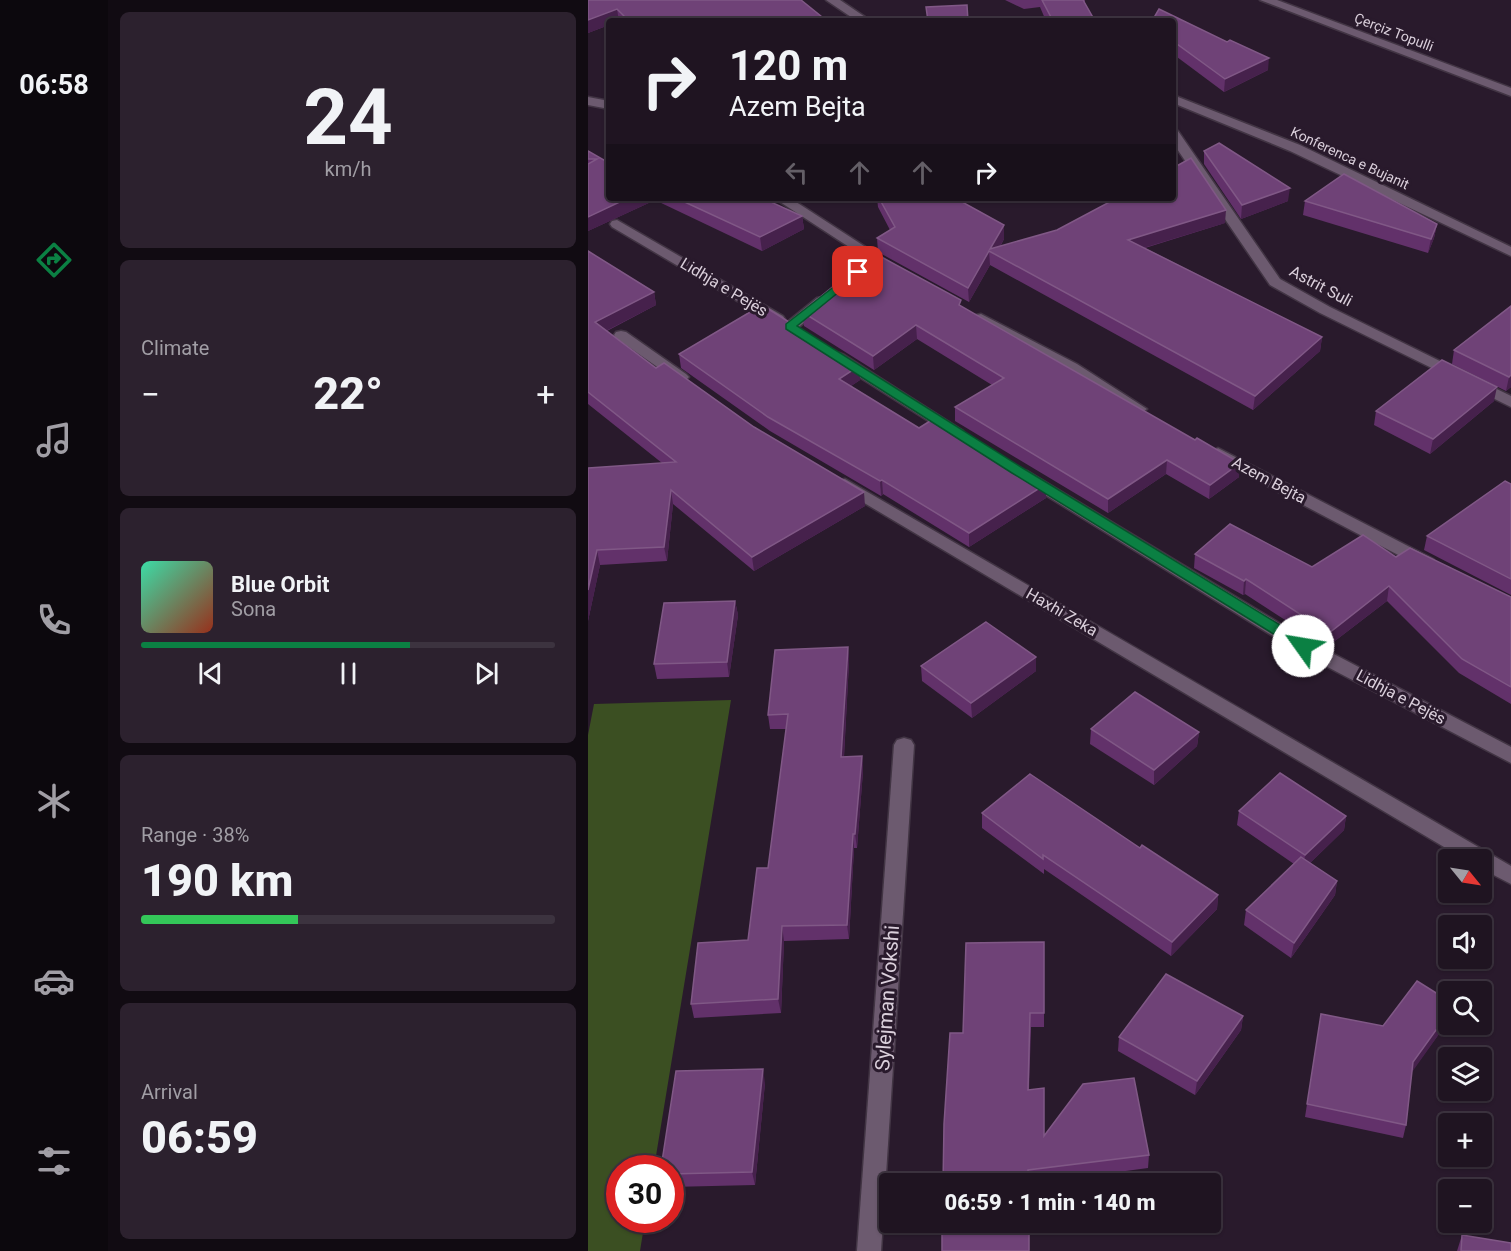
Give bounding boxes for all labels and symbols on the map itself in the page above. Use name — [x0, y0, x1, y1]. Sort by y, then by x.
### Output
street label: Çerçiz Topulli — [1352, 10, 1436, 54]
street label: Konferenca e Bujanit — [1288, 124, 1412, 193]
pin — [832, 246, 883, 297]
street label: Lidhja e Pejës — [677, 254, 771, 320]
street label: Astrit Suli — [1286, 262, 1356, 310]
street label: Azem Bejta — [1229, 453, 1309, 507]
street label: Haxhi Zeka — [1023, 584, 1101, 640]
position arrow — [1271, 614, 1335, 678]
street label: Lidhja e Pejës — [1353, 666, 1449, 728]
north arrow — [1438, 849, 1492, 903]
street label: Sylejman Vokshi — [870, 924, 904, 1072]
speed limit sign: 30 — [606, 1155, 684, 1233]

